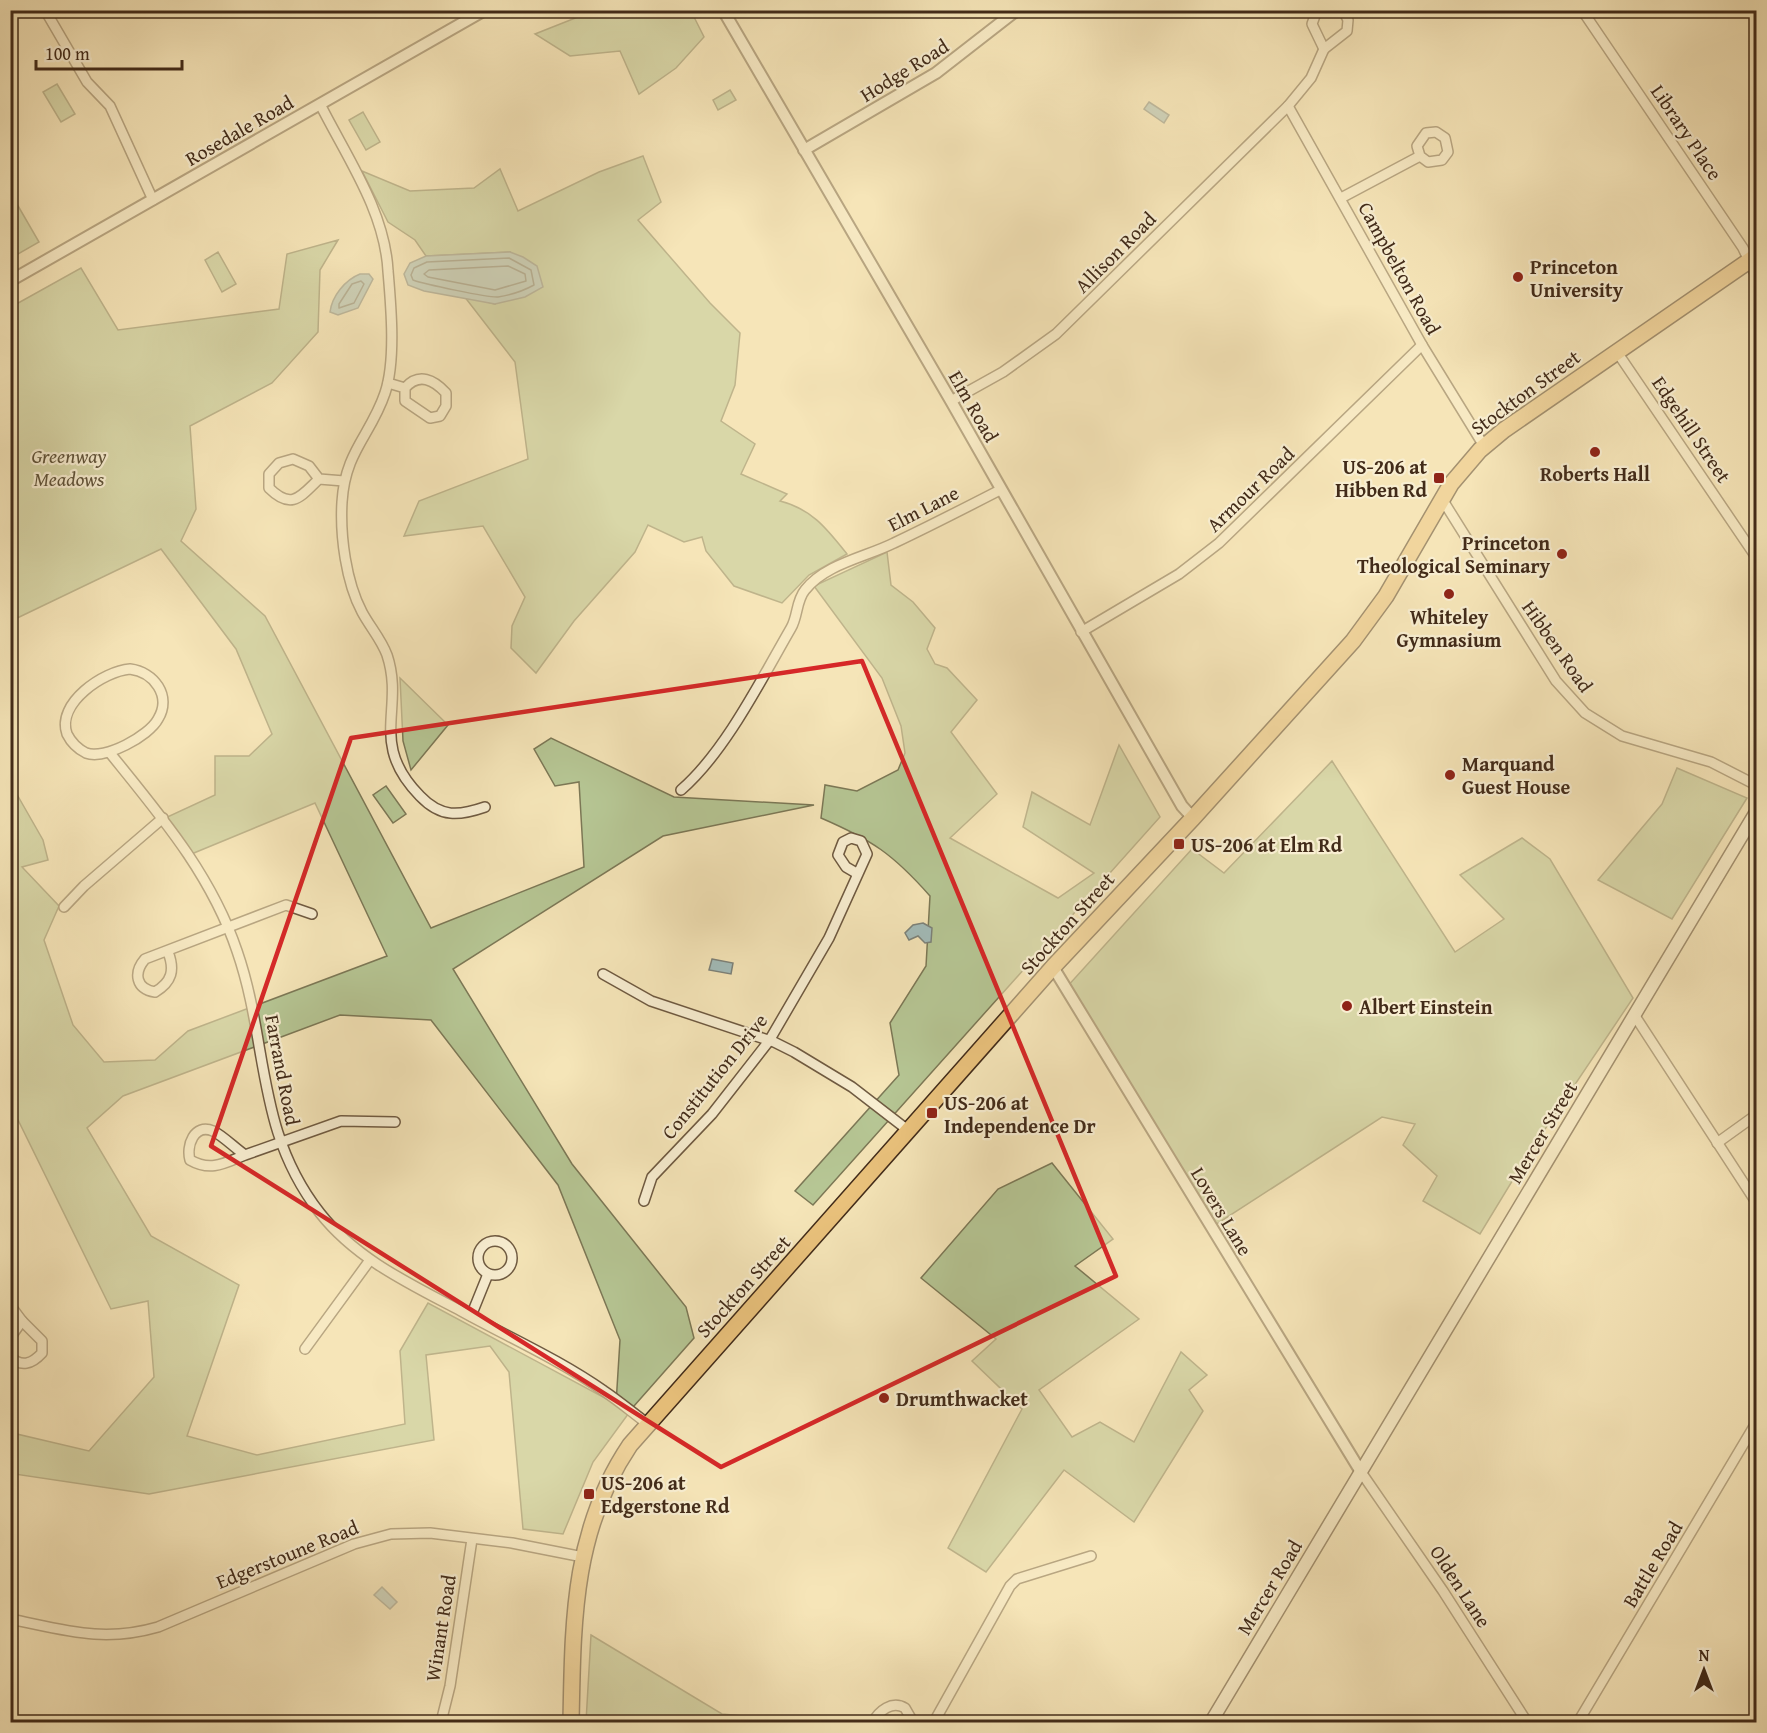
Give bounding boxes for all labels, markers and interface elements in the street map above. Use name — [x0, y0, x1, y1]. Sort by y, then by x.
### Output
street label: Hodge Road — [854, 31, 954, 109]
scale bar — [36, 33, 182, 71]
text: 100 m — [45, 40, 90, 67]
street label: Library Place — [1644, 78, 1730, 186]
street label: Rosedale Road — [180, 87, 299, 173]
street label: Campbelton Road — [1352, 196, 1449, 340]
street label: Allison Road — [1068, 205, 1162, 299]
place label: Princeton University — [1530, 252, 1624, 304]
marker: Princeton University — [1511, 270, 1525, 284]
street label: Stockton Street — [1464, 342, 1586, 442]
street label: Elm Road — [942, 365, 1006, 447]
street label: Edgehill Street — [1646, 370, 1738, 488]
street label: Armour Road — [1200, 439, 1301, 538]
park label: Greenway Meadows — [31, 441, 107, 493]
marker: Roberts Hall — [1588, 445, 1602, 459]
place label: US-206 at Hibben Rd — [1335, 452, 1428, 504]
place label: Roberts Hall — [1540, 459, 1650, 488]
marker: US-206 at Hibben Rd — [1432, 471, 1446, 485]
street label: Elm Lane — [882, 478, 964, 538]
place label: Princeton Theological Seminary — [1357, 528, 1551, 580]
marker: Princeton Theological Seminary — [1555, 547, 1569, 561]
marker: Whiteley Gymnasium — [1442, 587, 1456, 601]
street label: Hibben Road — [1516, 594, 1601, 698]
place label: Whiteley Gymnasium — [1396, 602, 1502, 654]
place label: Marquand Guest House — [1462, 749, 1571, 801]
marker: Marquand Guest House — [1443, 768, 1457, 782]
place label: US-206 at Elm Rd — [1191, 830, 1343, 859]
marker: US-206 at Elm Rd — [1172, 837, 1186, 851]
street label: Stockton Street — [1013, 865, 1121, 981]
place label: Albert Einstein — [1359, 992, 1493, 1021]
marker: Albert Einstein — [1340, 999, 1354, 1013]
street label: Constitution Drive — [654, 1007, 774, 1145]
street label: Farrand Road — [258, 1012, 308, 1128]
street label: Mercer Street — [1500, 1075, 1584, 1189]
place label: US-206 at Independence Dr — [944, 1088, 1096, 1140]
marker: US-206 at Independence Dr — [925, 1106, 939, 1120]
street label: Lovers Lane — [1184, 1161, 1260, 1261]
street label: Stockton Street — [689, 1228, 797, 1344]
place label: Drumthwacket — [896, 1384, 1028, 1413]
marker: Drumthwacket — [877, 1391, 891, 1405]
place label: US-206 at Edgerstone Rd — [601, 1468, 730, 1520]
marker: US-206 at Edgerstone Rd — [582, 1487, 596, 1501]
street label: Edgerstoune Road — [211, 1512, 363, 1596]
street label: Battle Road — [1615, 1515, 1689, 1613]
street label: Mercer Road — [1229, 1534, 1309, 1640]
street label: Olden Lane — [1423, 1539, 1499, 1633]
street label: Winant Road — [417, 1572, 463, 1684]
north arrow — [1674, 1640, 1734, 1700]
text: N — [1699, 1643, 1710, 1667]

